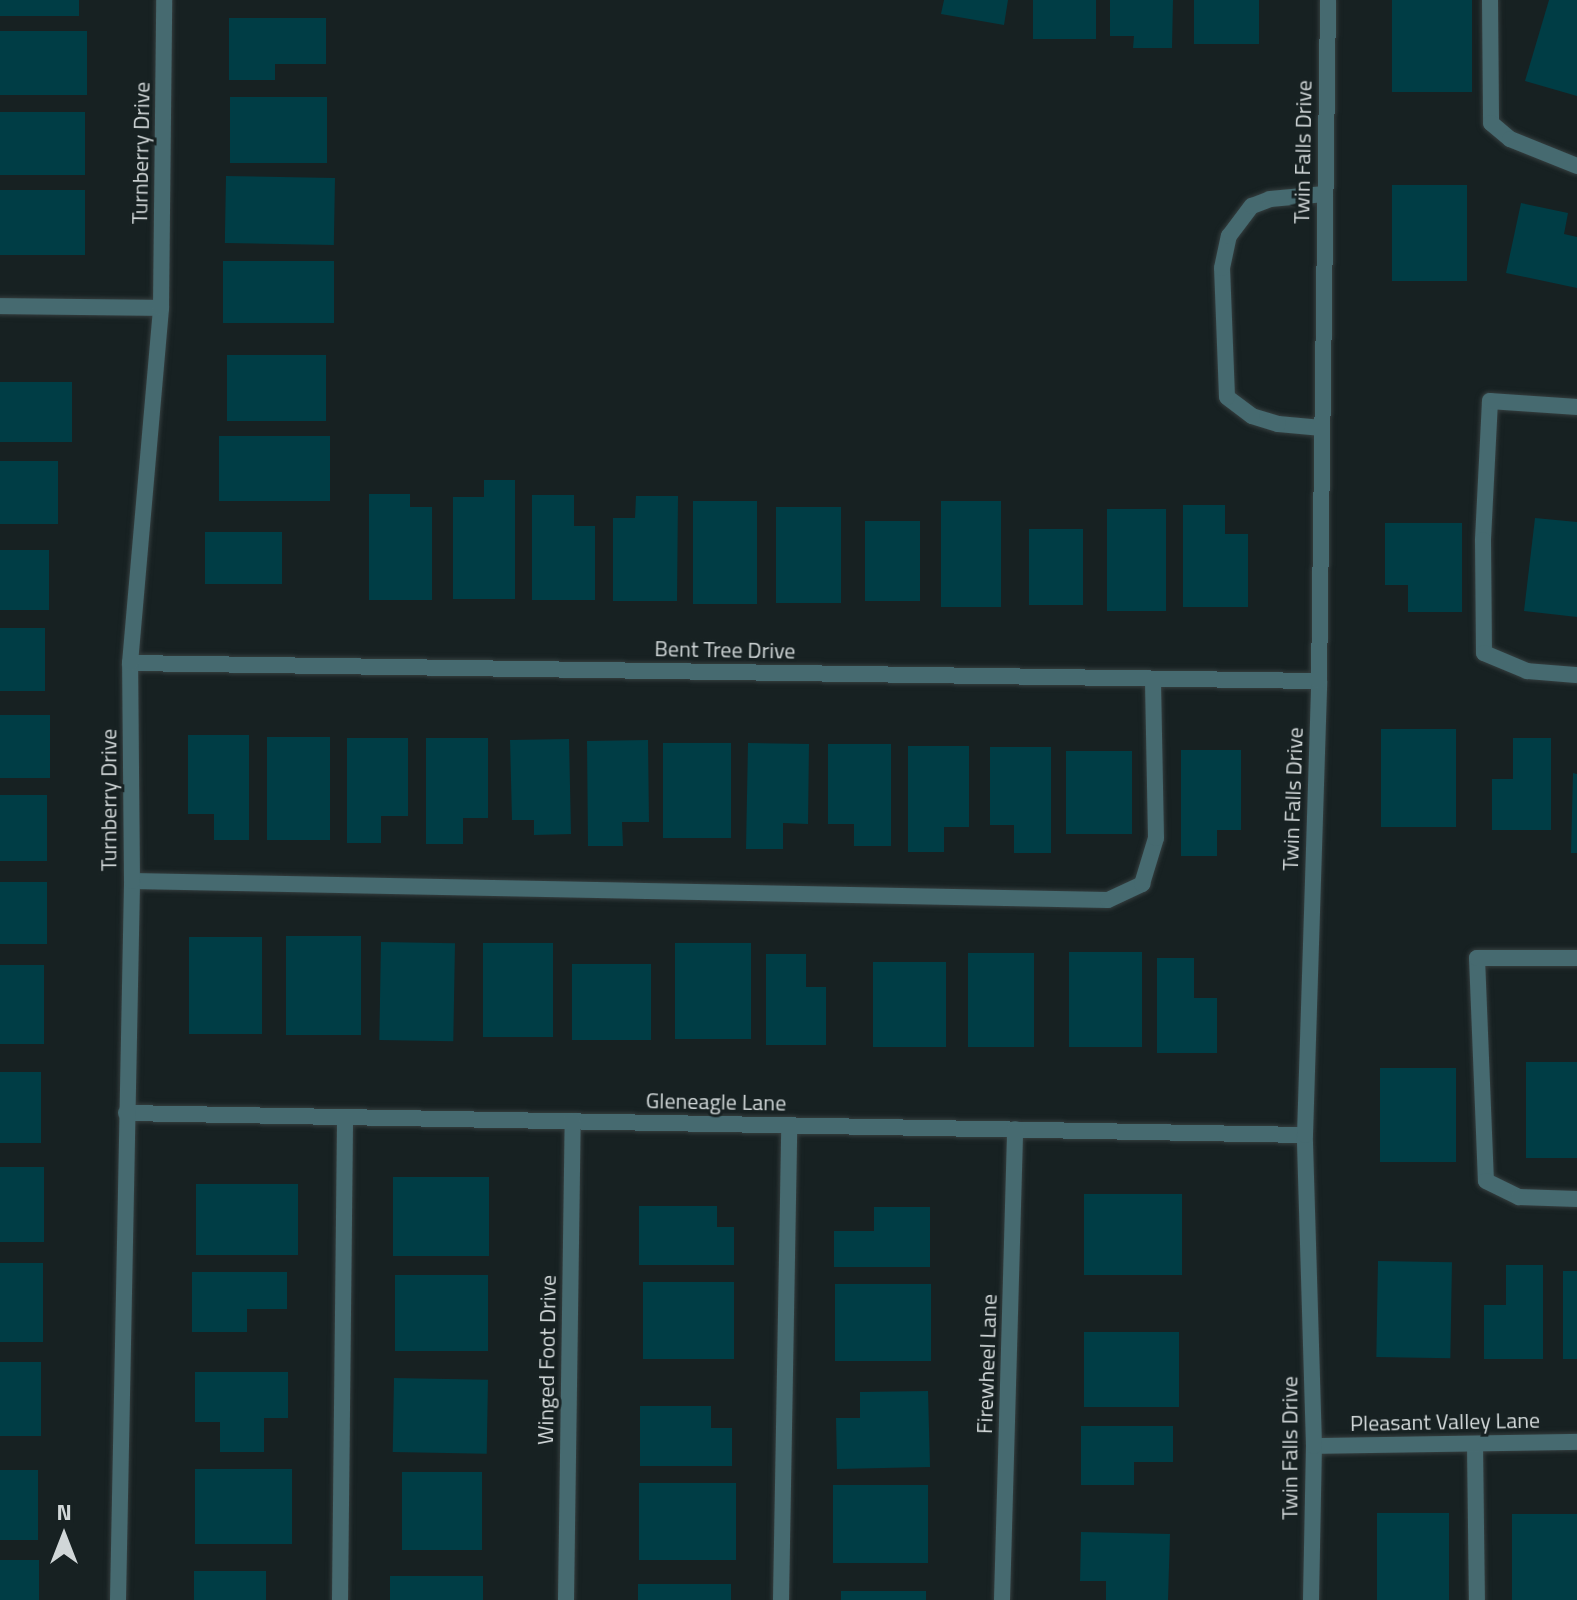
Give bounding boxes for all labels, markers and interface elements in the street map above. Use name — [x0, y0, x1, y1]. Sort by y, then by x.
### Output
street label: Twin Falls Drive — [1289, 80, 1317, 224]
street label: Turnberry Drive — [127, 82, 155, 224]
street label: Bent Tree Drive — [654, 636, 796, 664]
street label: Twin Falls Drive — [1277, 727, 1309, 871]
street label: Turnberry Drive — [96, 729, 122, 871]
street label: Gleneagle Lane — [646, 1088, 786, 1116]
street label: Winged Foot Drive — [532, 1275, 562, 1445]
street label: Firewheel Lane — [971, 1294, 1003, 1434]
street label: Twin Falls Drive — [1277, 1376, 1303, 1520]
street label: Pleasant Valley Lane — [1350, 1407, 1540, 1437]
text: N — [56, 1495, 72, 1529]
north arrow — [24, 1496, 104, 1576]

